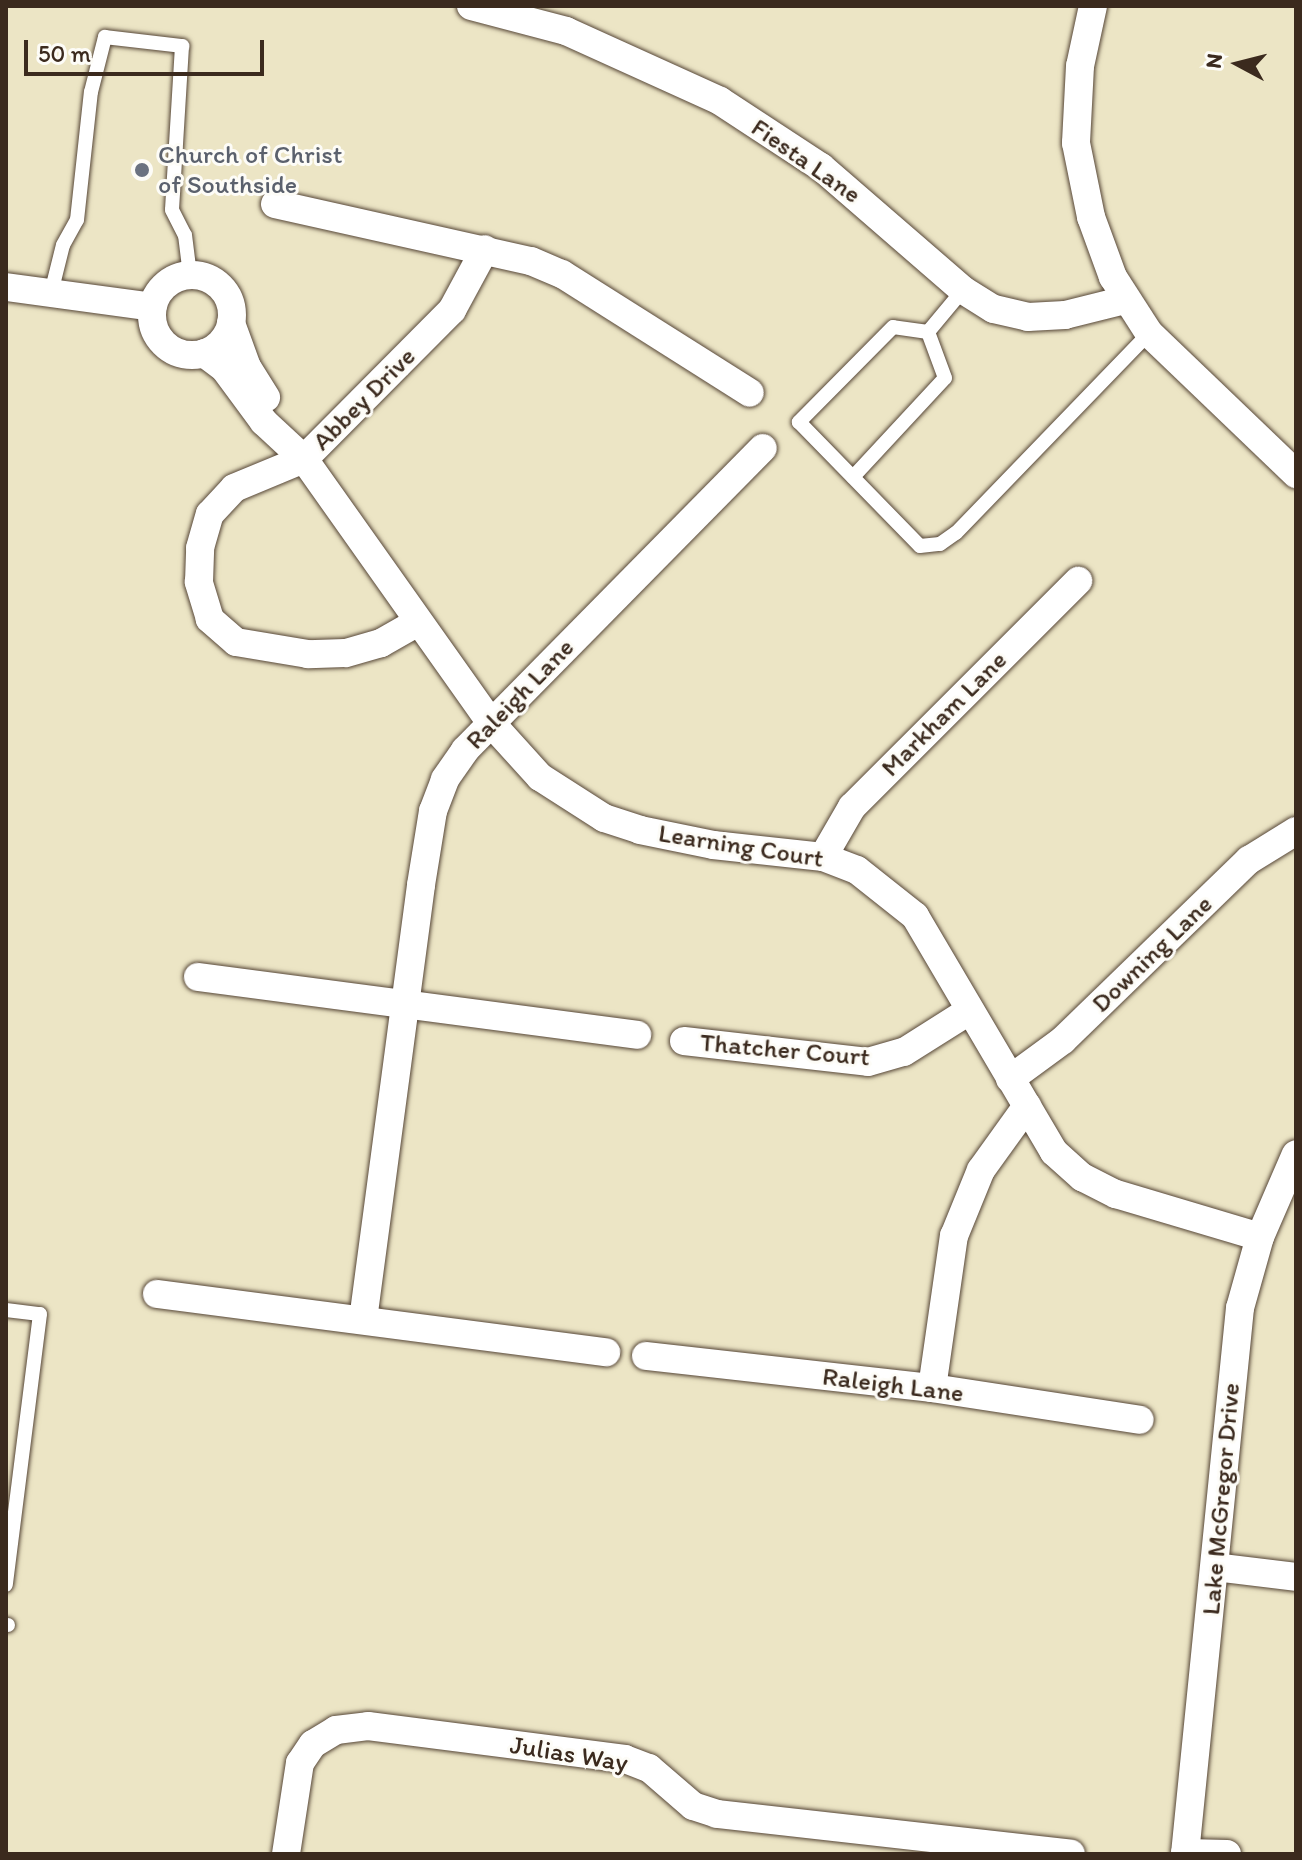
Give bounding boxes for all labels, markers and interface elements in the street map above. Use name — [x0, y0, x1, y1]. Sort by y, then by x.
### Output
scale bar — [28, 24, 268, 74]
north arrow — [1198, 24, 1278, 104]
text: 50 m — [38, 39, 91, 68]
text: N — [1199, 52, 1228, 70]
street label: Fiesta Lane — [745, 112, 867, 210]
place label: Church of Christ of Southside — [158, 139, 342, 200]
marker: Church of Christ of Southside — [133, 161, 151, 179]
street label: Abbey Drive — [306, 341, 422, 457]
street label: Raleigh Lane — [459, 632, 581, 756]
street label: Markham Lane — [874, 644, 1014, 784]
street label: Learning Court — [656, 818, 826, 874]
street label: Downing Lane — [1085, 888, 1219, 1020]
street label: Thatcher Court — [699, 1027, 871, 1073]
street label: Raleigh Lane — [821, 1361, 965, 1409]
street label: Lake McGregor Drive — [1195, 1382, 1247, 1616]
street label: Julias Way — [508, 1729, 630, 1779]

